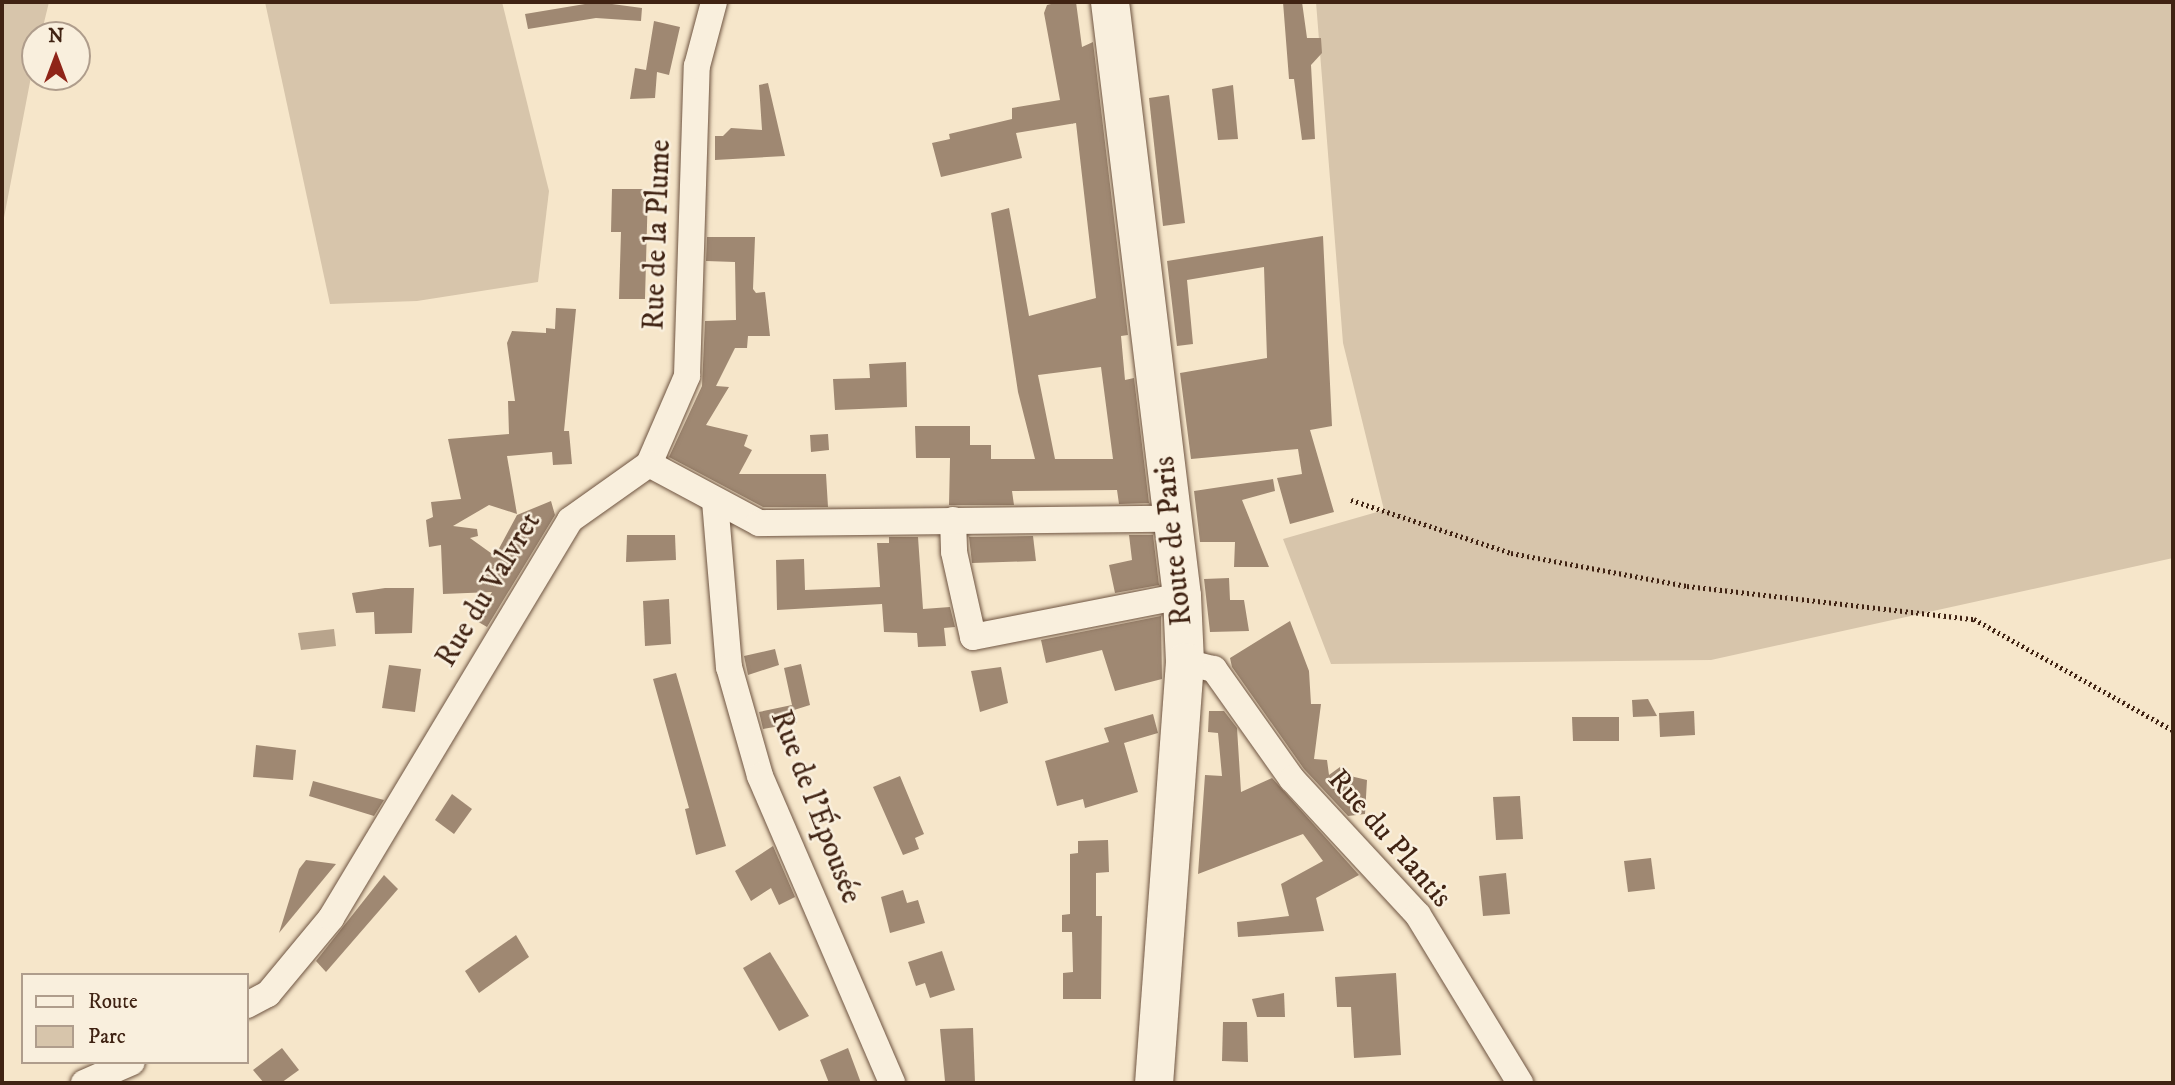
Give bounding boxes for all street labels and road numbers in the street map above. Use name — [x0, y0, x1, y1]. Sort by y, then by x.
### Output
street label: Rue de la Plume — [637, 139, 679, 331]
street label: Route de Paris — [1147, 454, 1201, 628]
street label: Rue du Valvret — [429, 506, 549, 674]
street label: Rue de l'Épousée — [762, 705, 868, 909]
street label: Rue du Plantis — [1319, 763, 1459, 915]

